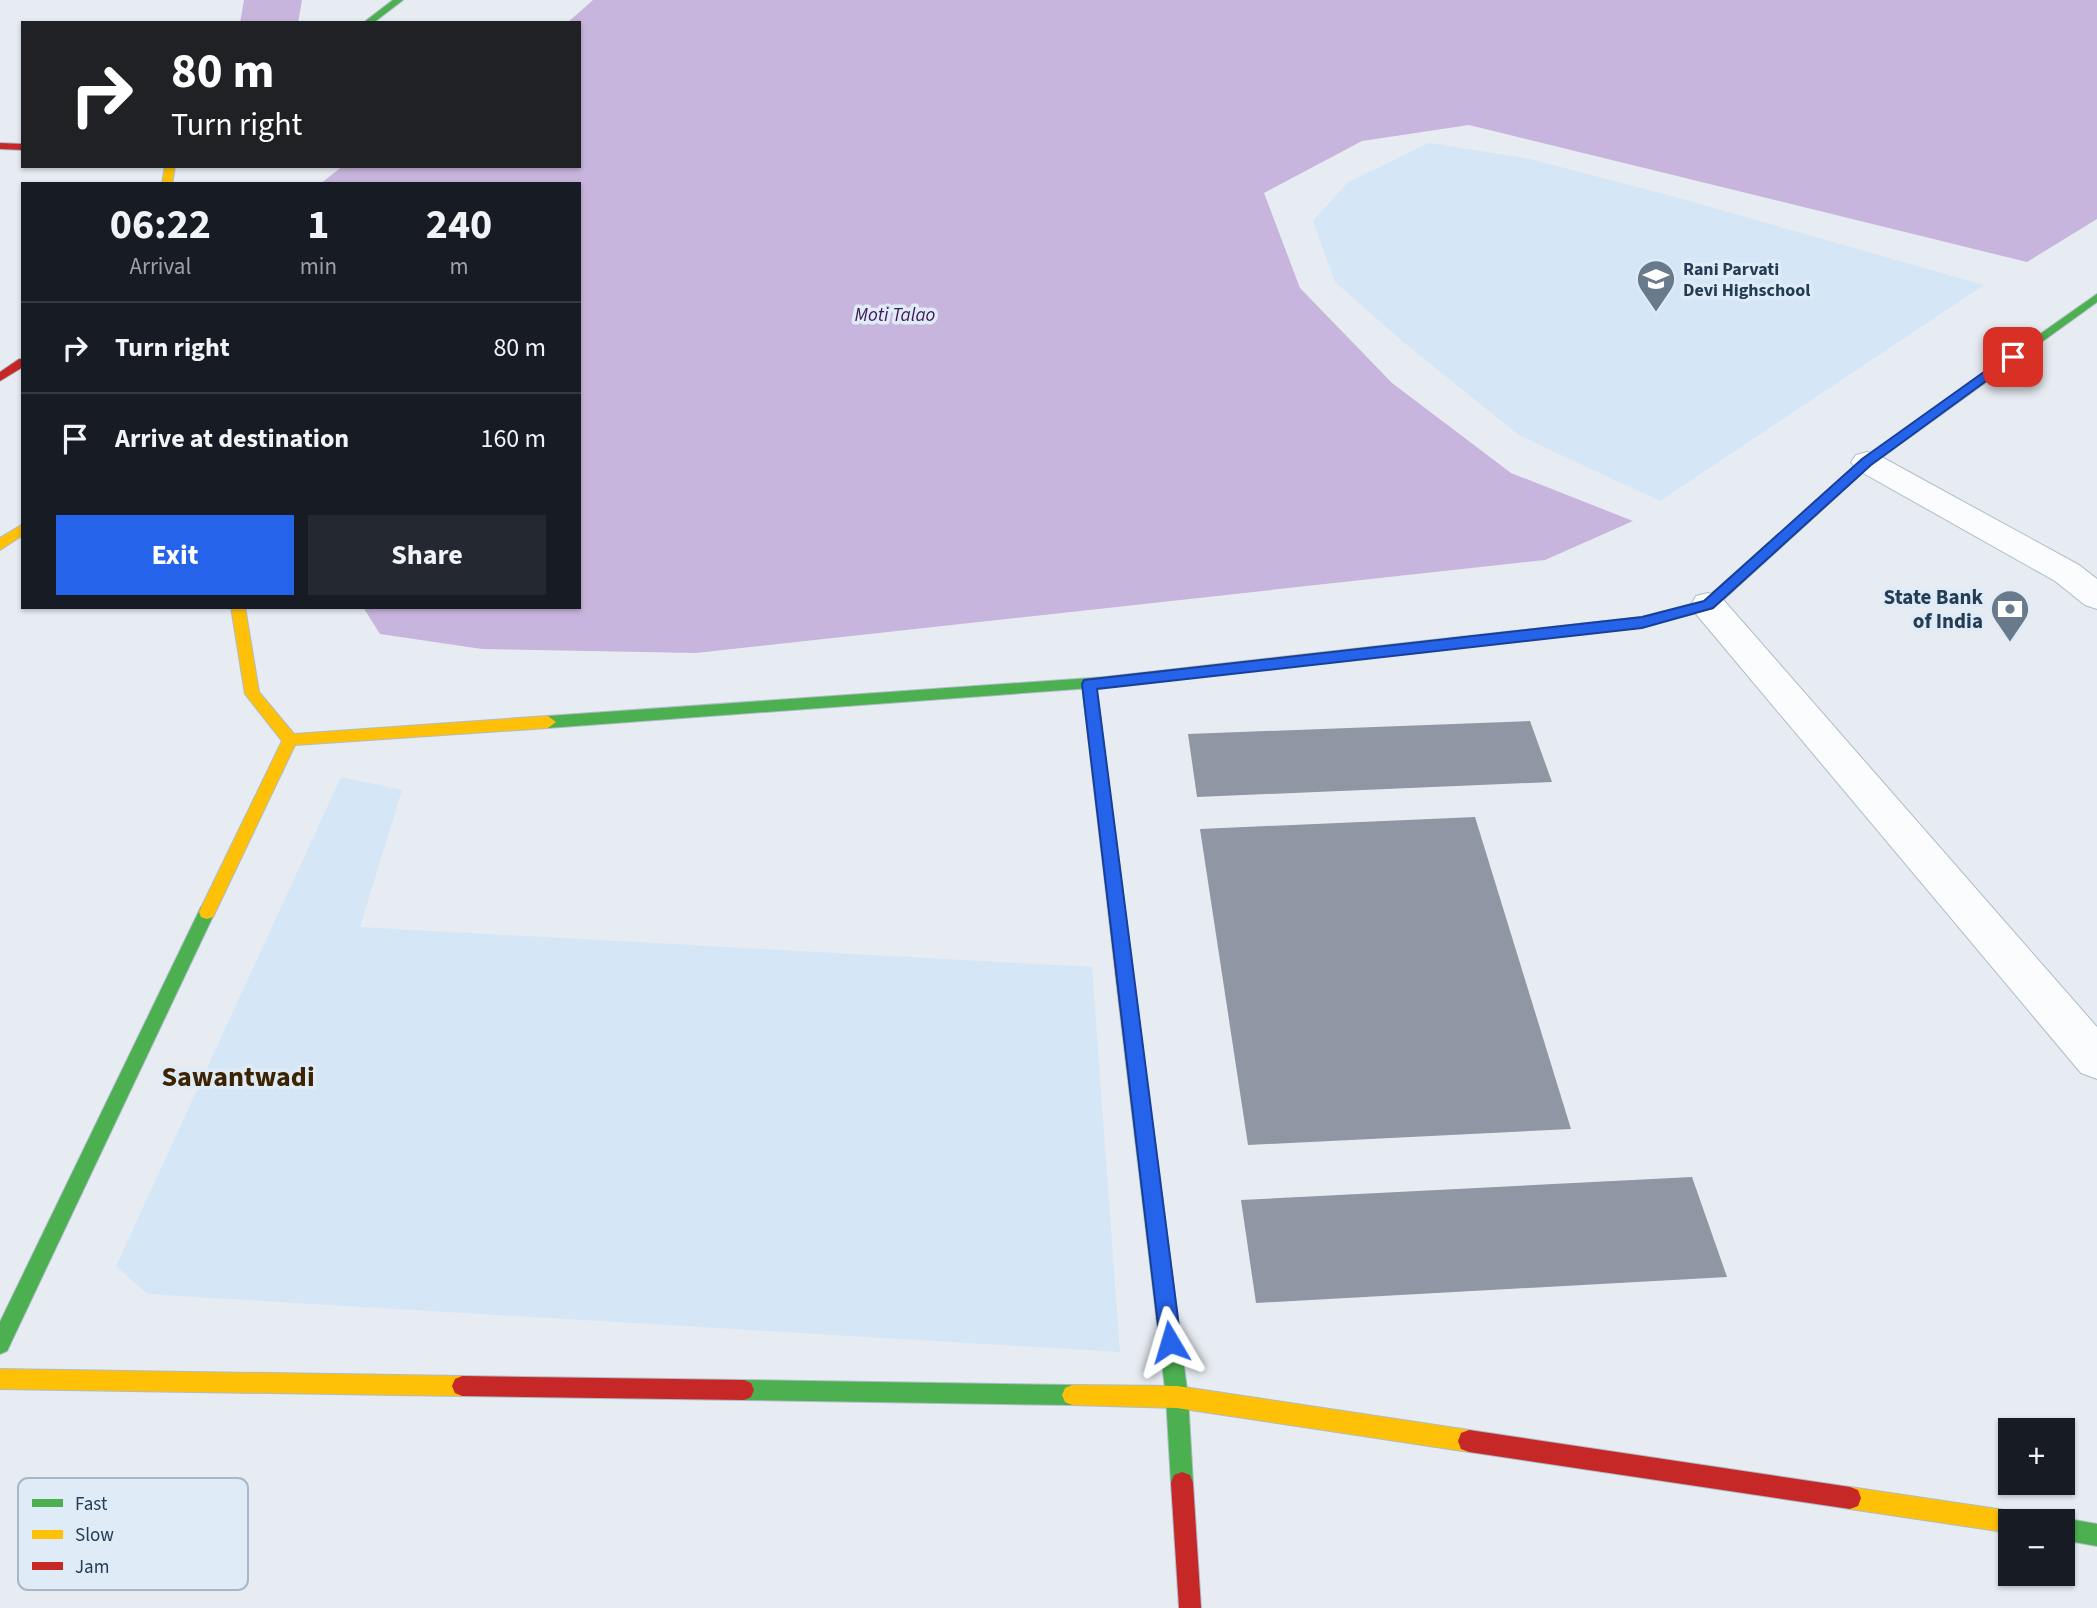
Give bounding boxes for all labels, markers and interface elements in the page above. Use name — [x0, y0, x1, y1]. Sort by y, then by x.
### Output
text: 80 m — [171, 37, 275, 107]
icon: right — [56, 49, 147, 140]
text: Turn right — [171, 102, 302, 148]
text: 06:22 — [110, 195, 211, 255]
text: 1 — [307, 195, 329, 255]
text: 240 — [426, 195, 492, 255]
text: Arrival — [129, 250, 191, 283]
text: min — [300, 250, 337, 283]
text: m — [449, 250, 469, 283]
place label: Rani Parvati Devi Highschool — [1683, 257, 1810, 303]
school or university icon: Rani Parvati Devi Highschool — [1635, 258, 1677, 313]
water label: Moti Talao — [855, 302, 936, 329]
pin — [1983, 327, 2043, 387]
icon: right — [56, 329, 94, 367]
text: Turn right — [115, 329, 230, 366]
text: 80 m — [493, 329, 546, 366]
icon: arrive — [1994, 338, 2032, 376]
icon: arrive — [56, 420, 94, 458]
text: Arrive at destination — [115, 420, 349, 457]
text: 160 m — [480, 420, 546, 457]
button: Exit — [56, 515, 294, 595]
button: Share — [308, 515, 546, 595]
place label: State Bank of India — [1884, 582, 1983, 636]
bank icon: State Bank of India — [1989, 588, 2031, 643]
district label: Sawantwadi — [161, 1057, 315, 1097]
position arrow — [1133, 1305, 1207, 1379]
map controls — [1998, 1418, 2075, 1586]
button: + — [1998, 1418, 2075, 1495]
legend — [18, 1478, 248, 1590]
text: Fast — [75, 1491, 108, 1518]
button: − — [1998, 1509, 2075, 1586]
text: Slow — [75, 1522, 114, 1549]
text: Jam — [75, 1554, 109, 1581]

